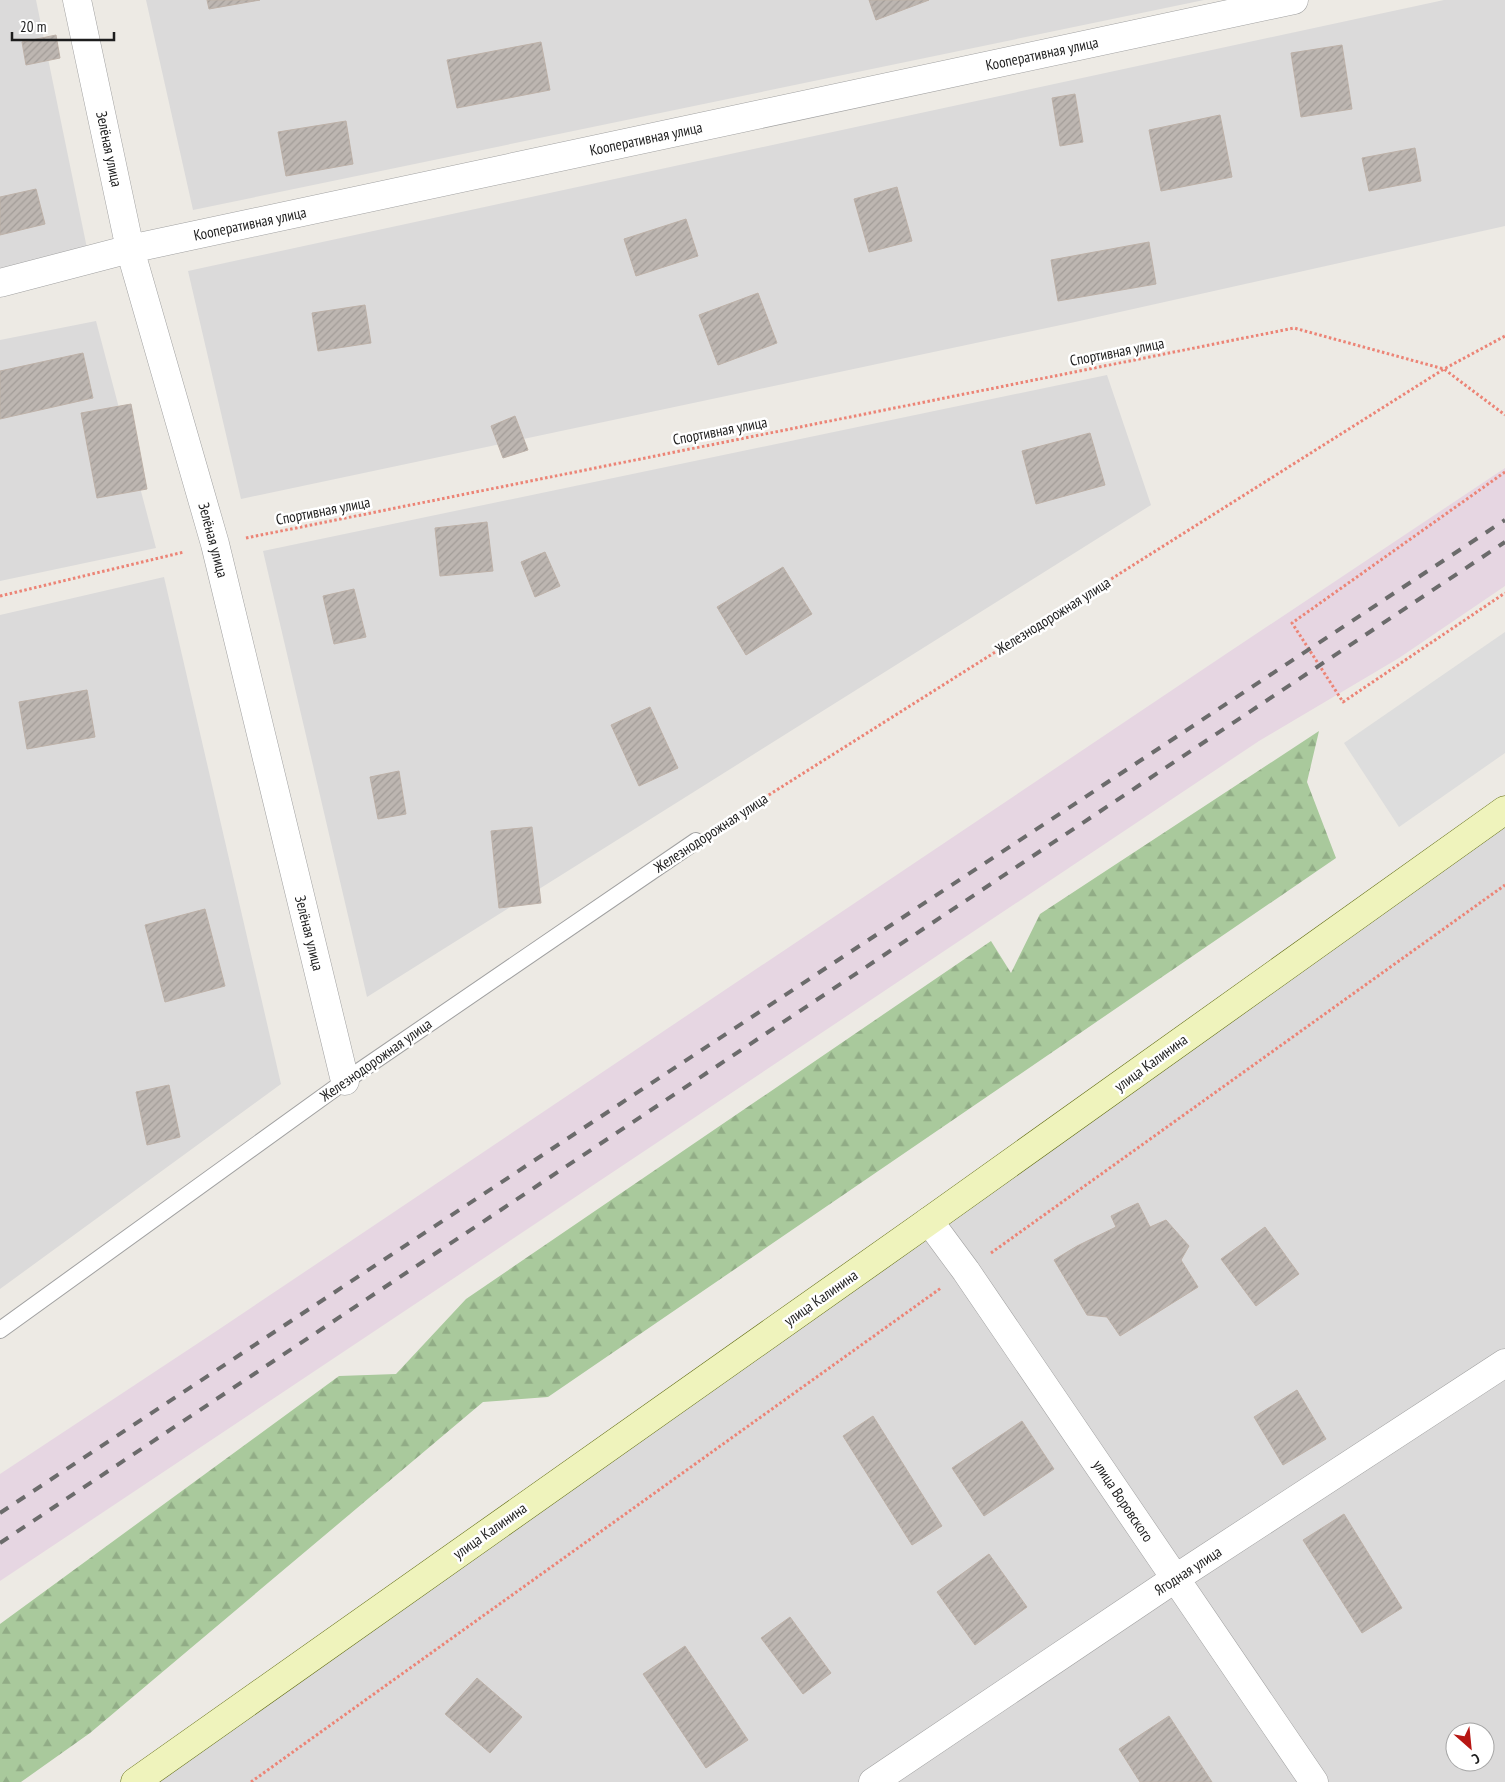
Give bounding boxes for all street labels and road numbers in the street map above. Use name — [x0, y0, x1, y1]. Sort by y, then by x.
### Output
street label: Кооперативная улица — [984, 32, 1100, 75]
street label: Зелёная улица — [92, 109, 127, 189]
street label: Кооперативная улица — [588, 117, 704, 160]
street label: Кооперативная улица — [192, 202, 308, 245]
street label: Спортивная улица — [1068, 333, 1166, 370]
street label: Спортивная улица — [671, 412, 769, 449]
street label: Спортивная улица — [274, 492, 372, 529]
street label: Зелёная улица — [194, 500, 233, 579]
street label: Железнодорожная улица — [991, 573, 1114, 659]
street label: Железнодорожная улица — [649, 789, 771, 877]
street label: Зелёная улица — [291, 893, 328, 973]
street label: Железнодорожная улица — [315, 1014, 435, 1106]
street label: улица Калинина — [1110, 1030, 1191, 1095]
street label: улица Калинина — [780, 1265, 861, 1330]
street label: улица Воровского — [1089, 1456, 1158, 1545]
street label: улица Калинина — [449, 1498, 530, 1563]
street label: Ягодная улица — [1151, 1542, 1225, 1599]

